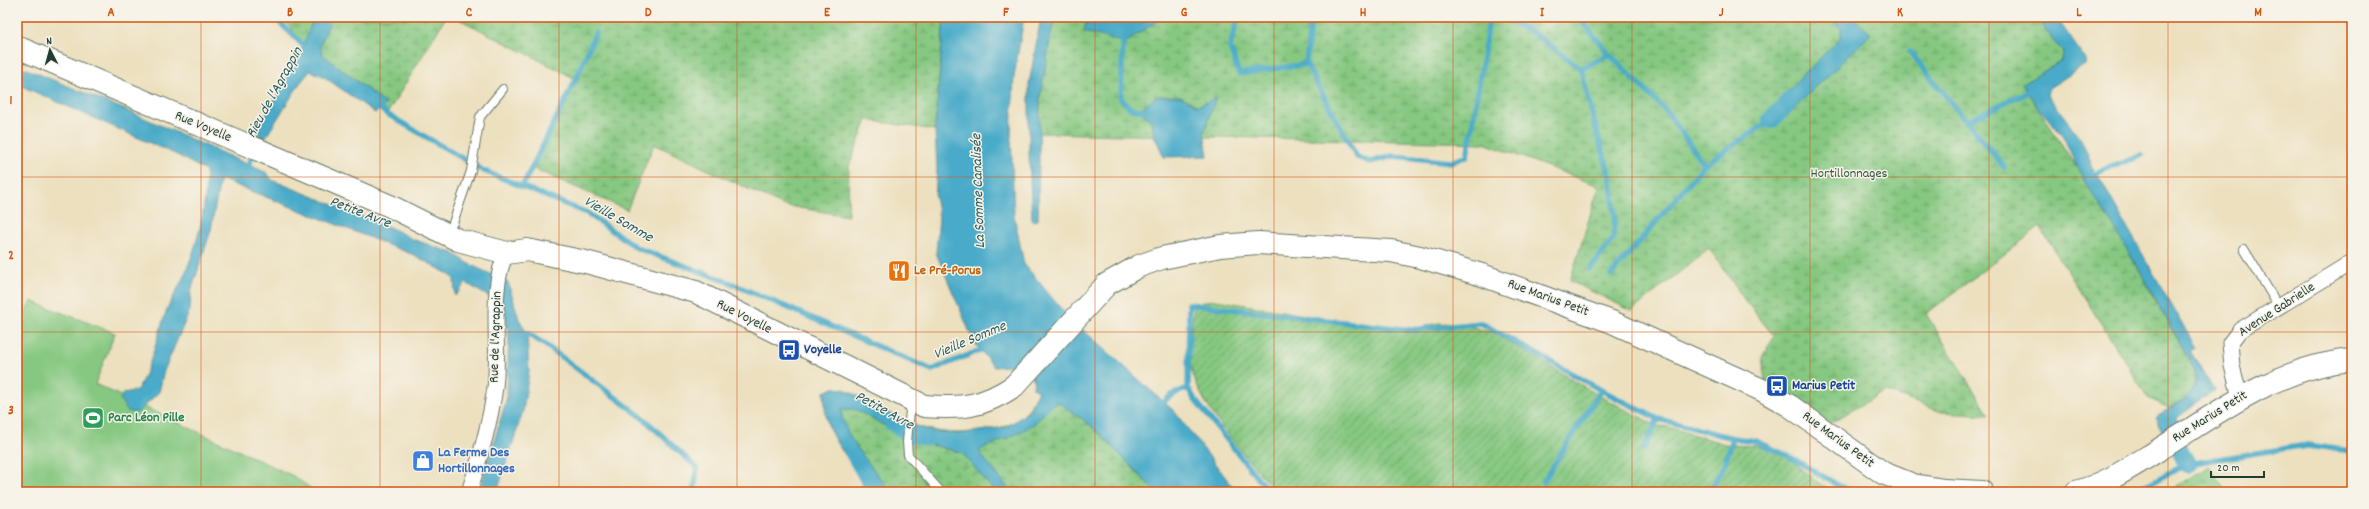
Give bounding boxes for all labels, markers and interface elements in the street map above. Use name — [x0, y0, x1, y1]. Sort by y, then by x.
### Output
text: A — [107, 4, 115, 23]
text: B — [287, 4, 293, 23]
text: C — [466, 4, 473, 23]
text: D — [645, 4, 652, 23]
text: E — [824, 4, 831, 23]
text: F — [1003, 4, 1009, 23]
text: G — [1181, 4, 1188, 23]
text: H — [1360, 4, 1367, 23]
text: I — [1540, 4, 1545, 23]
text: J — [1719, 4, 1724, 23]
text: K — [1897, 4, 1903, 23]
text: L — [2076, 4, 2082, 23]
text: M — [2254, 4, 2262, 23]
north arrow — [30, 30, 70, 70]
text: N — [46, 34, 53, 50]
water label: Rieu de l'Agrappin — [241, 43, 310, 143]
text: 1 — [10, 92, 13, 111]
street label: Rue Voyelle — [172, 106, 234, 148]
water label: La Somme Canalisée — [966, 132, 992, 249]
park label: Hortillonnages — [1811, 164, 1888, 184]
water label: Petite Avre — [326, 191, 395, 235]
water label: Vieille Somme — [579, 191, 658, 249]
text: 2 — [8, 247, 14, 266]
restaurant icon: Le Pré-Porus — [886, 258, 912, 284]
place label: Le Pré-Porus — [914, 261, 981, 281]
street label: Rue Marius Petit — [1505, 274, 1591, 322]
street label: Avenue Gabrielle — [2235, 278, 2319, 342]
street label: Rue de l'Agrappin — [484, 291, 508, 383]
street label: Rue Voyelle — [713, 295, 775, 339]
water label: Vieille Somme — [930, 315, 1011, 366]
bus stop icon: Voyelle — [776, 337, 802, 363]
place label: Voyelle — [804, 340, 842, 360]
bus stop icon: Marius Petit — [1764, 373, 1790, 399]
place label: Marius Petit — [1792, 376, 1856, 396]
water label: Petite Avre — [851, 386, 918, 437]
street label: Rue Marius Petit — [2169, 386, 2251, 448]
text: 3 — [8, 402, 14, 421]
sports icon: Parc Léon Pille — [80, 405, 106, 431]
street label: Rue Marius Petit — [1798, 407, 1878, 473]
place label: Parc Léon Pille — [108, 408, 184, 428]
place label: La Ferme Des Hortillonnages — [438, 443, 515, 479]
shop icon: La Ferme Des Hortillonnages — [410, 448, 436, 474]
scale bar — [2211, 453, 2264, 479]
text: 20 m — [2217, 460, 2240, 477]

